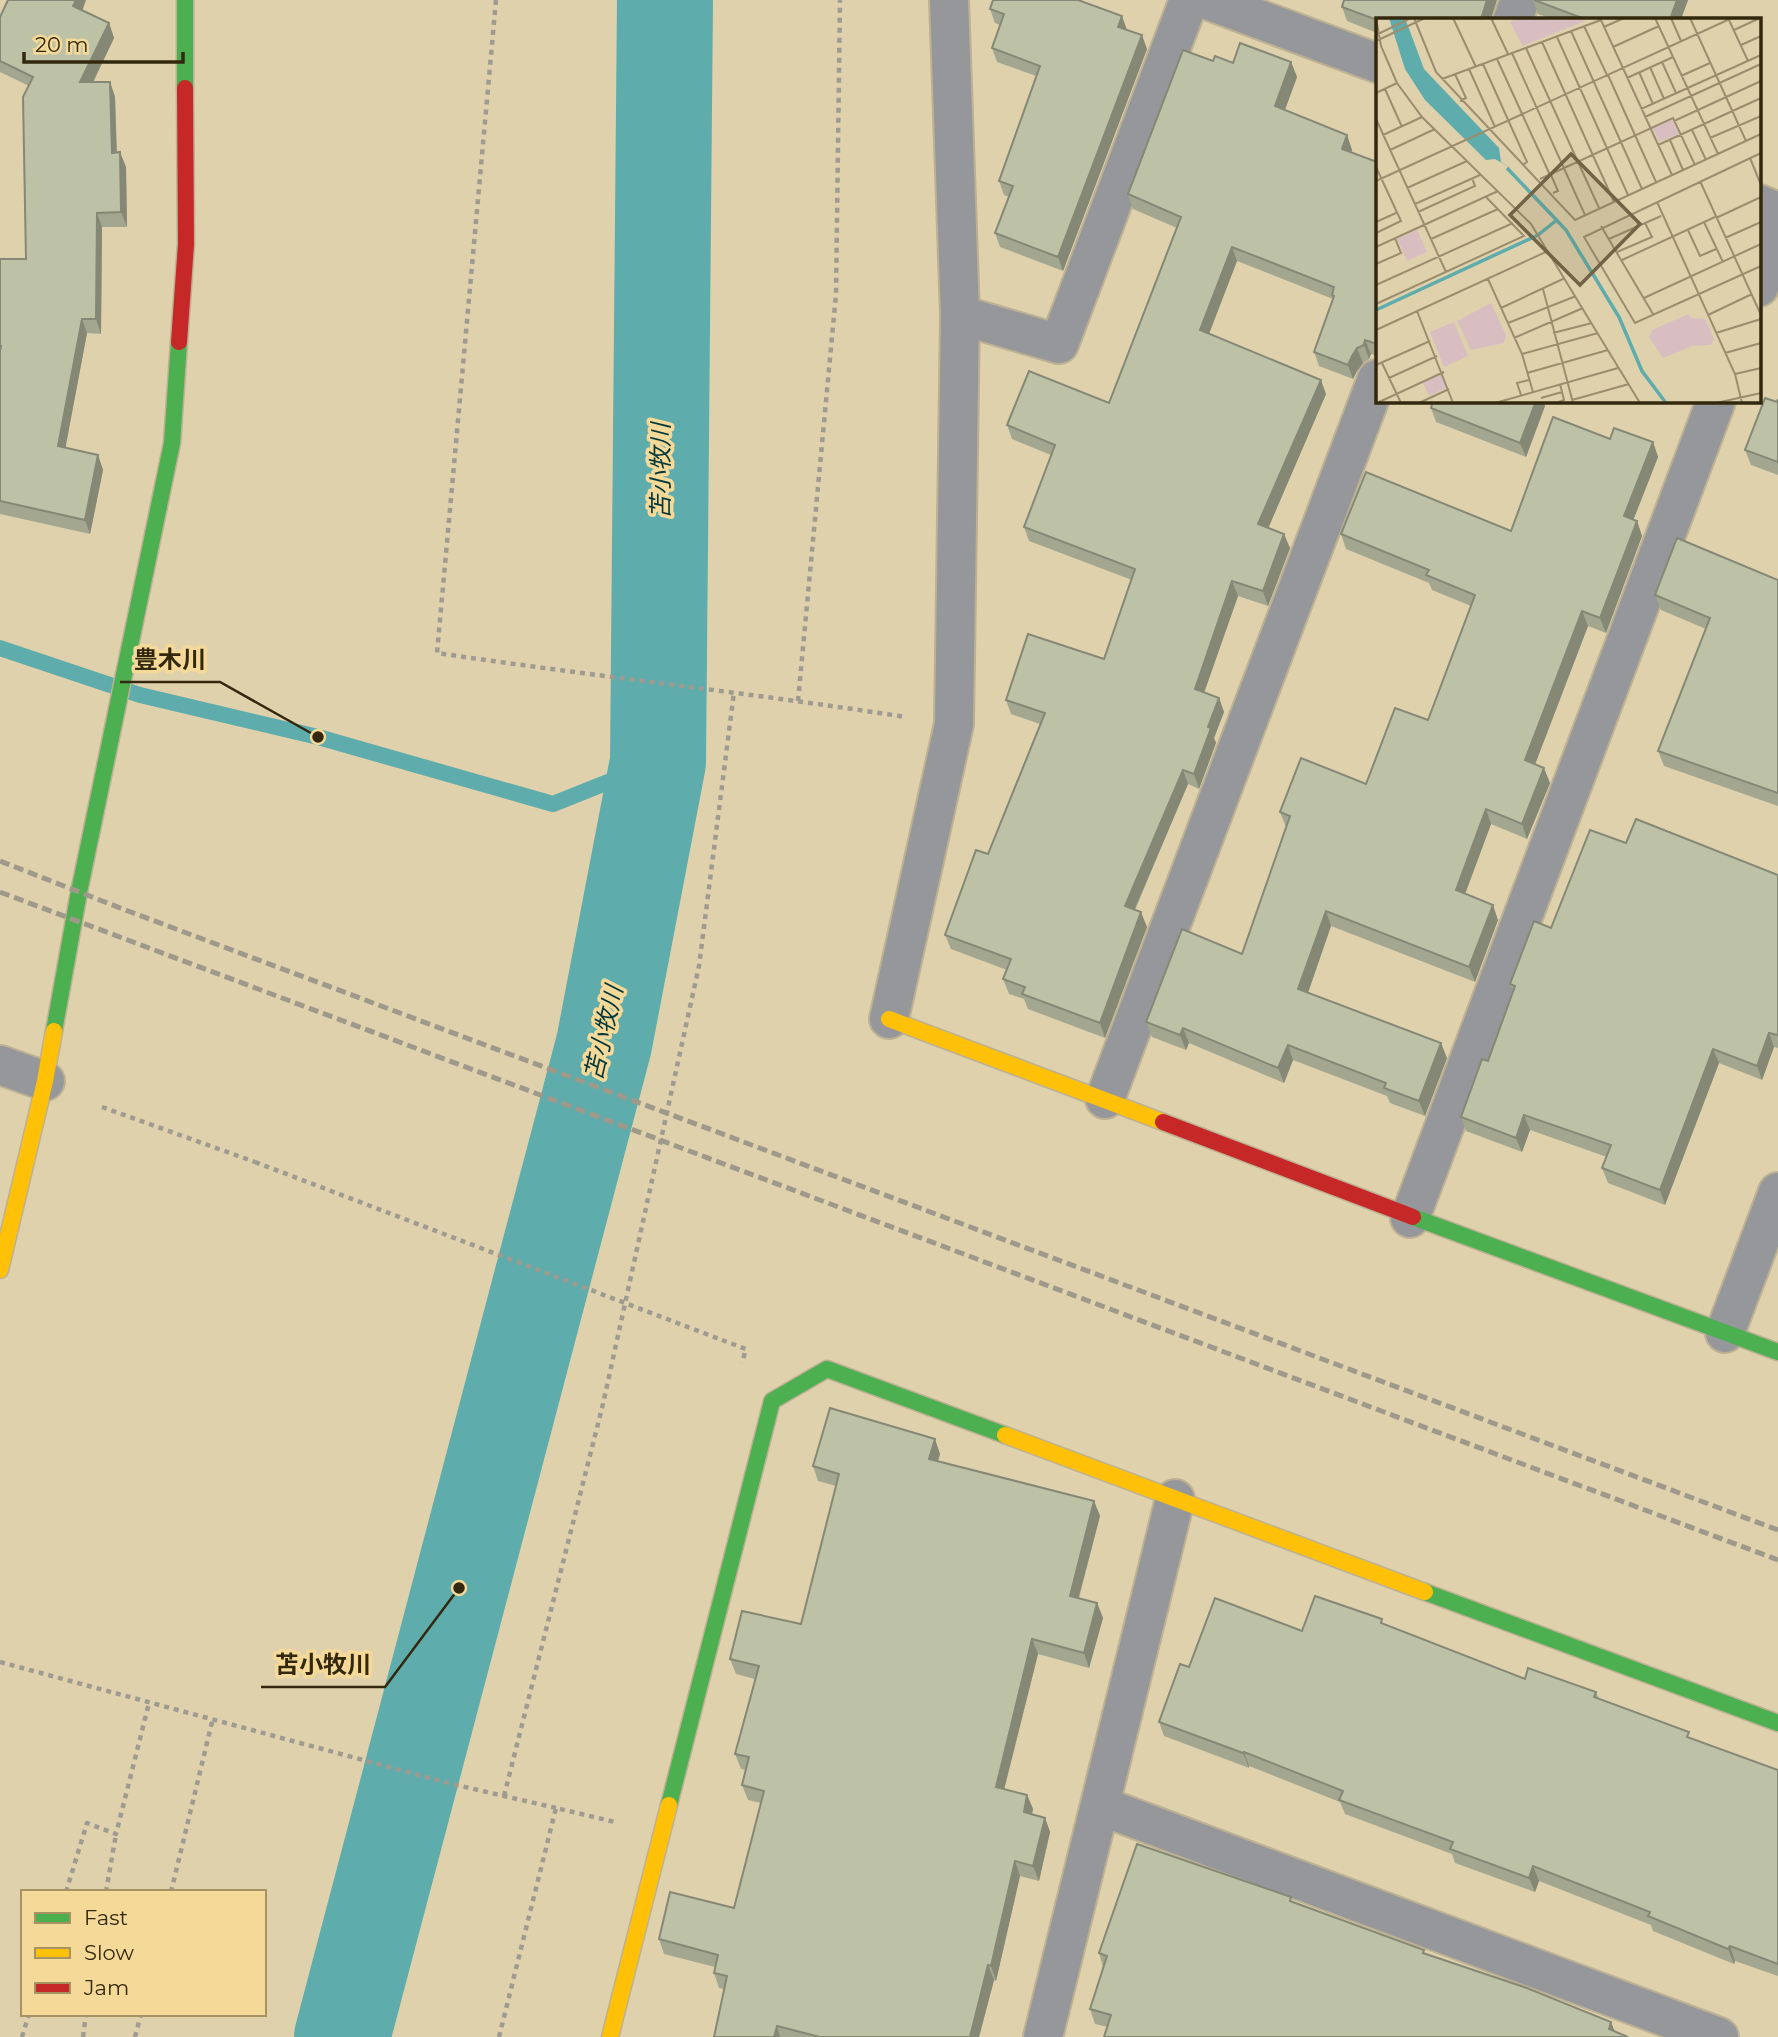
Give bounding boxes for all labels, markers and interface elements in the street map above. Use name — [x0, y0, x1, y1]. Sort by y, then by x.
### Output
inset map — [1376, 18, 1760, 402]
scale bar — [24, 21, 184, 65]
text: 20 m — [35, 32, 89, 57]
water label: 苫小牧川 — [646, 420, 675, 519]
callout: 豊木川 — [120, 637, 220, 682]
text: 豊木川 — [134, 645, 206, 674]
water label: 苫小牧川 — [579, 980, 629, 1083]
callout: 苫小牧川 — [261, 1642, 385, 1687]
text: 苫小牧川 — [275, 1650, 371, 1679]
legend — [21, 1890, 266, 2016]
text: Fast — [84, 1905, 128, 1930]
text: Slow — [84, 1940, 134, 1965]
text: Jam — [83, 1975, 129, 2000]

